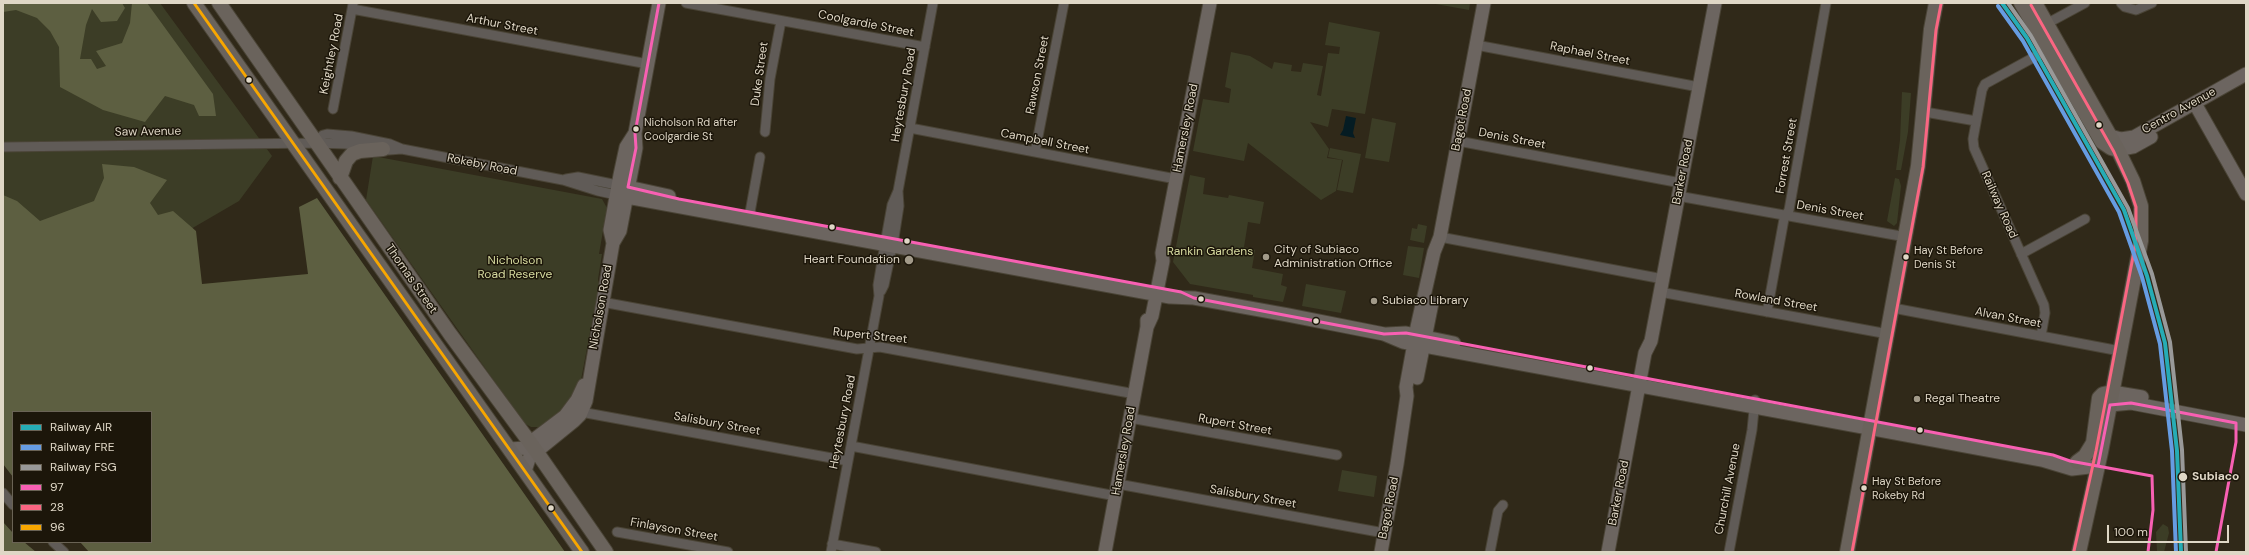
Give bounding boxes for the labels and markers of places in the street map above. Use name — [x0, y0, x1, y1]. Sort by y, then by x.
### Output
unlabelled marker — [244, 75, 254, 85]
place label: Nicholson Rd after Coolgardie St — [644, 116, 737, 142]
unlabelled marker — [2094, 120, 2104, 130]
marker: Nicholson Rd after Coolgardie St — [631, 124, 641, 134]
unlabelled marker — [827, 222, 837, 232]
unlabelled marker — [902, 236, 912, 246]
place label: City of Subiaco Administration Office — [1274, 243, 1392, 271]
place label: Hay St Before Denis St — [1914, 244, 1983, 270]
marker: City of Subiaco Administration Office — [1261, 252, 1271, 262]
marker: Hay St Before Denis St — [1901, 252, 1911, 262]
place label: Heart Foundation — [804, 253, 900, 267]
marker: Heart Foundation — [903, 254, 915, 266]
unlabelled marker — [1196, 294, 1206, 304]
place label: Subiaco Library — [1382, 294, 1469, 308]
marker: Subiaco Library — [1369, 296, 1379, 306]
unlabelled marker — [1311, 316, 1321, 326]
unlabelled marker — [1585, 363, 1595, 373]
place label: Regal Theatre — [1925, 392, 2000, 406]
marker: Regal Theatre — [1912, 394, 1922, 404]
unlabelled marker — [1915, 425, 1925, 435]
place label: Subiaco — [2192, 470, 2239, 484]
marker: Subiaco — [2177, 471, 2189, 483]
place label: Hay St Before Rokeby Rd — [1872, 475, 1941, 501]
marker: Hay St Before Rokeby Rd — [1859, 483, 1869, 493]
unlabelled marker — [546, 503, 556, 513]

